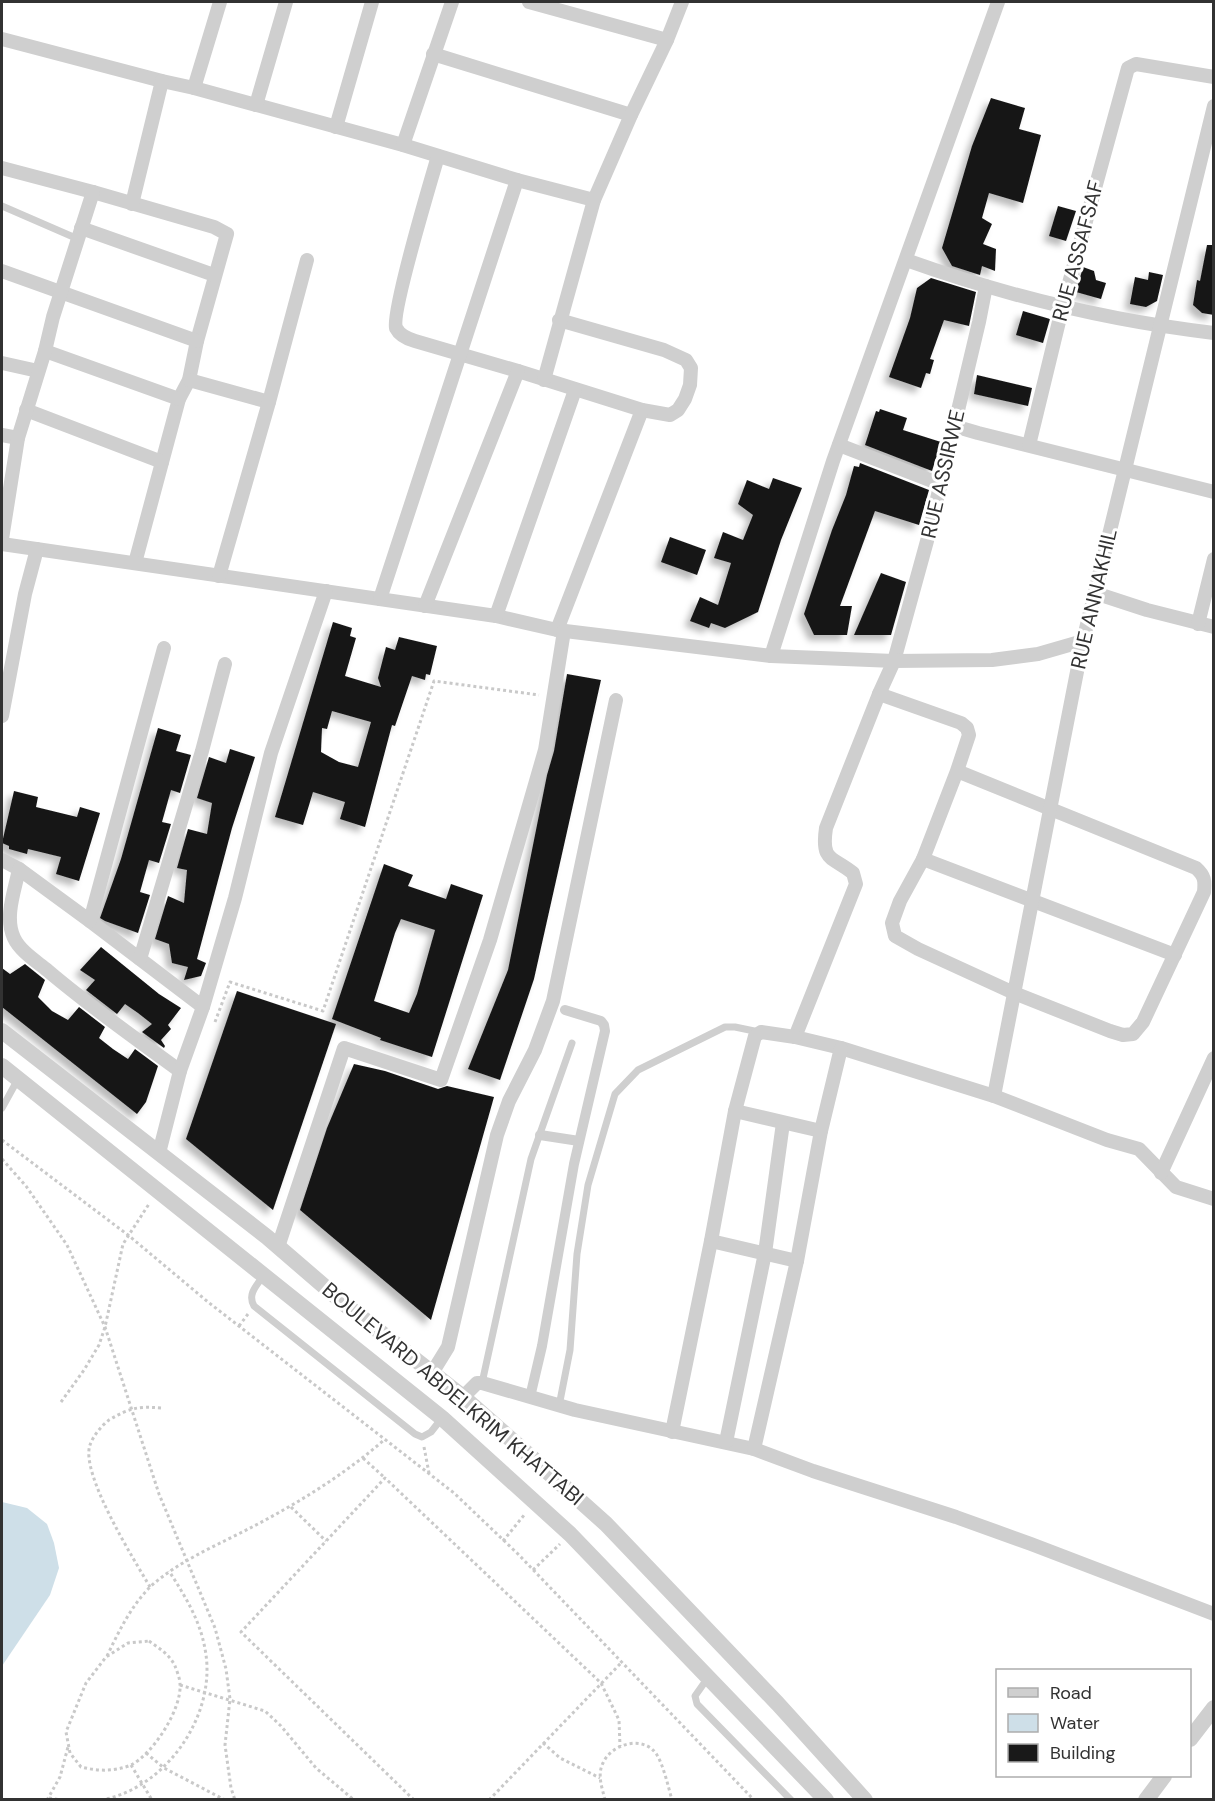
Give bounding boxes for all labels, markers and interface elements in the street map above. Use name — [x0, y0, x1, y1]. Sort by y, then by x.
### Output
street label: RUE ASSAFSAF — [1046, 178, 1110, 324]
street label: RUE ASSIRWE — [915, 407, 971, 541]
street label: RUE ANNAKHIL — [1064, 526, 1124, 672]
street label: BOULEVARD ABDELKRIM KHATTABI — [316, 1276, 590, 1512]
legend — [996, 1669, 1191, 1777]
text: Road — [1050, 1681, 1092, 1705]
text: Water — [1050, 1711, 1100, 1735]
text: Building — [1050, 1741, 1115, 1765]

